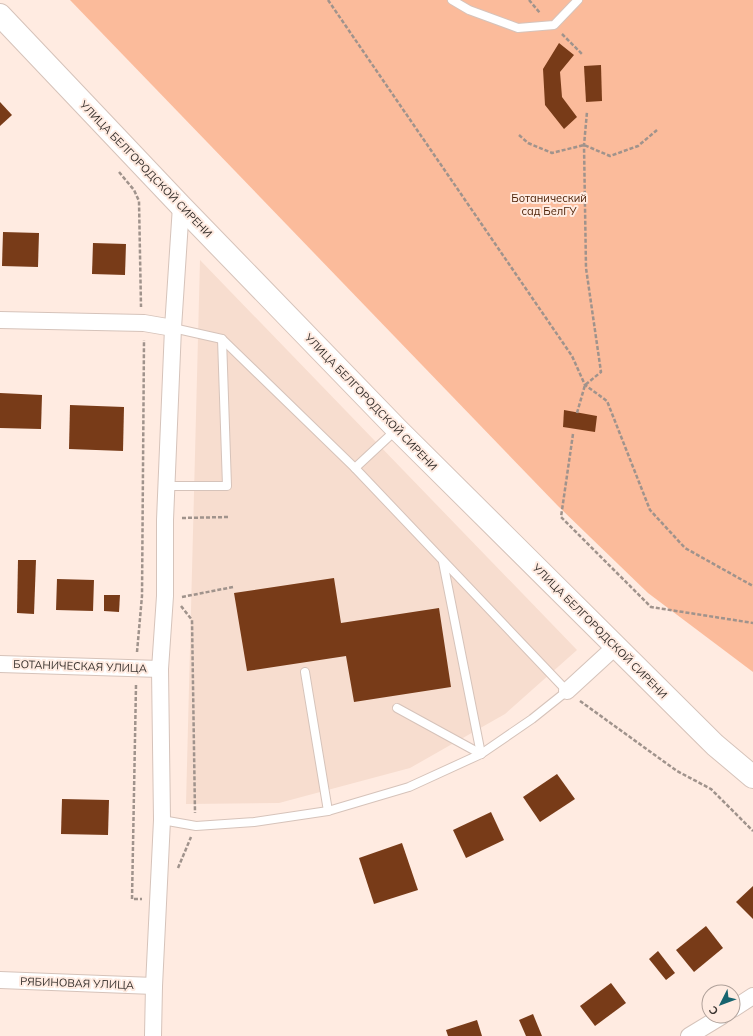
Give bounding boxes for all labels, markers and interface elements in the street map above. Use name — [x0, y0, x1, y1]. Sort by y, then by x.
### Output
street label: УЛИЦА БЕЛГОРОДСКОЙ СИРЕНИ — [76, 97, 215, 240]
park label: Ботанический сад БелГУ — [511, 191, 587, 218]
street label: УЛИЦА БЕЛГОРОДСКОЙ СИРЕНИ — [301, 330, 440, 473]
street label: УЛИЦА БЕЛГОРОДСКОЙ СИРЕНИ — [529, 560, 670, 701]
street label: БОТАНИЧЕСКАЯ УЛИЦА — [13, 657, 147, 675]
street label: РЯБИНОВАЯ УЛИЦА — [20, 974, 134, 992]
north arrow — [701, 984, 741, 1024]
text: С — [706, 1003, 721, 1018]

